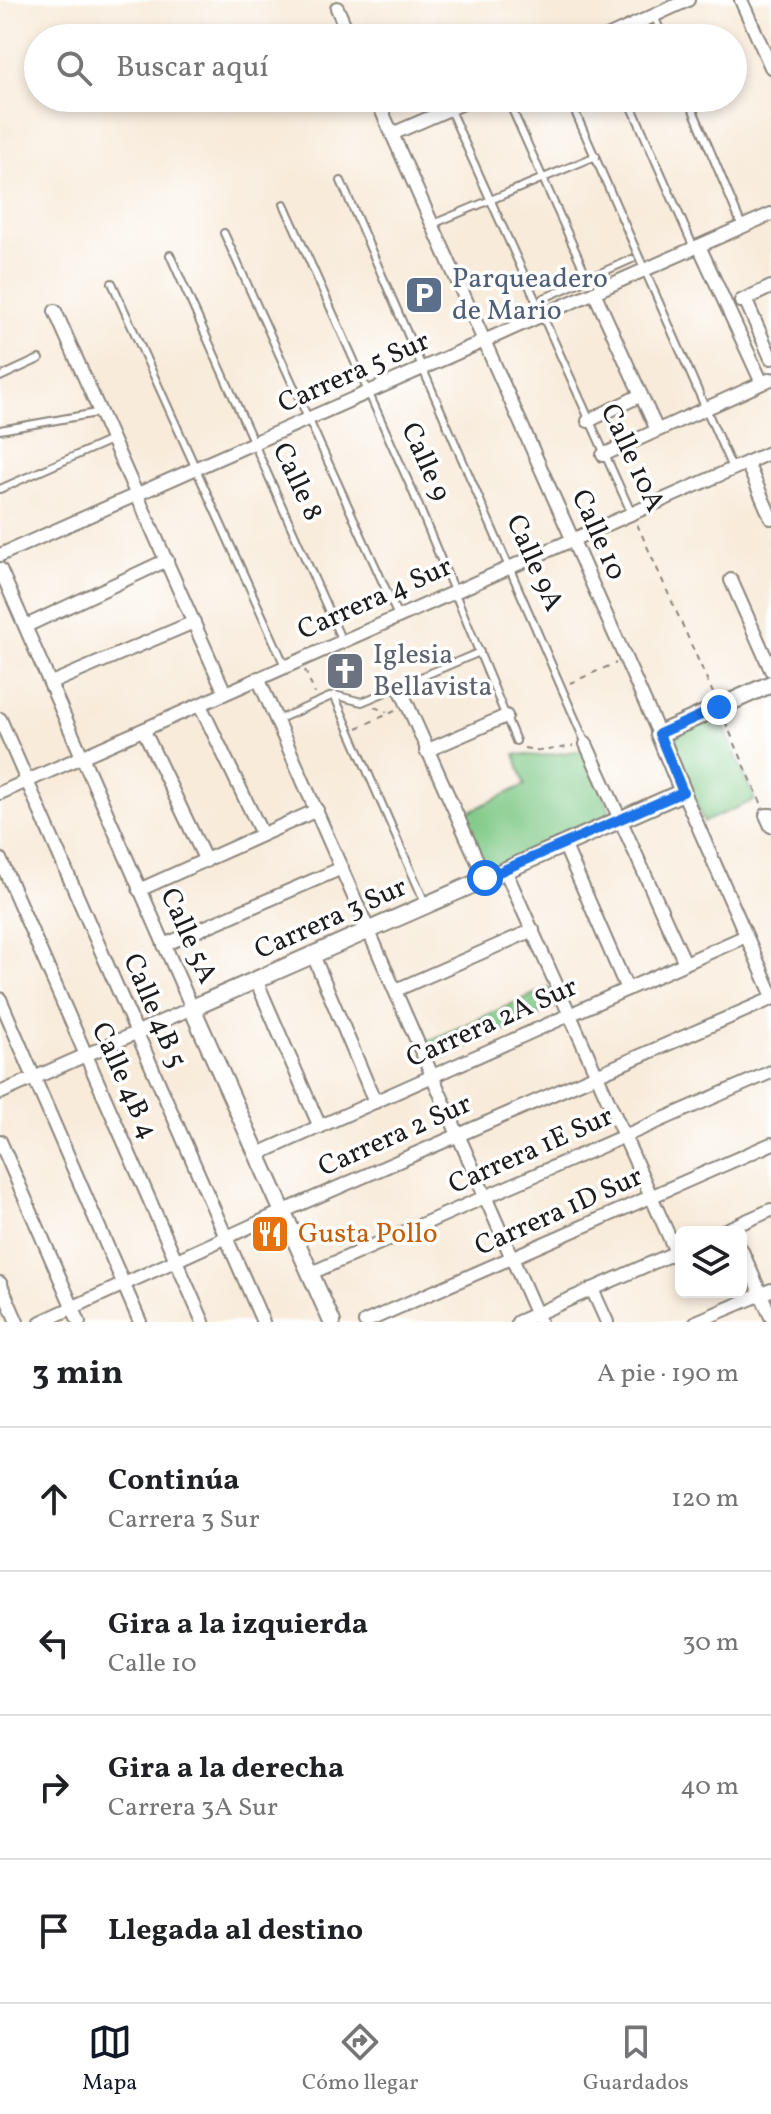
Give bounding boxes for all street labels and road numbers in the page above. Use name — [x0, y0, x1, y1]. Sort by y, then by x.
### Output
street label: Carrera 5 Sur — [272, 322, 436, 424]
street label: Calle 10A — [590, 398, 674, 519]
street label: Calle 9 — [390, 416, 460, 508]
street label: Calle 8 — [262, 437, 332, 527]
street label: Calle 10 — [561, 483, 635, 587]
street label: Calle 9A — [495, 508, 573, 618]
street label: Carrera 4 Sur — [291, 547, 459, 650]
street label: Carrera 3 Sur — [249, 868, 414, 970]
street label: Calle 5A — [150, 882, 226, 990]
street label: Calle 4B 5 — [112, 948, 196, 1074]
street label: Carrera 2A Sur — [400, 968, 584, 1078]
street label: Calle 4B 4 — [81, 1016, 167, 1146]
street label: Carrera 2 Sur — [312, 1085, 478, 1187]
street label: Carrera 1E Sur — [442, 1097, 620, 1205]
street label: Carrera 1D Sur — [469, 1157, 649, 1266]

